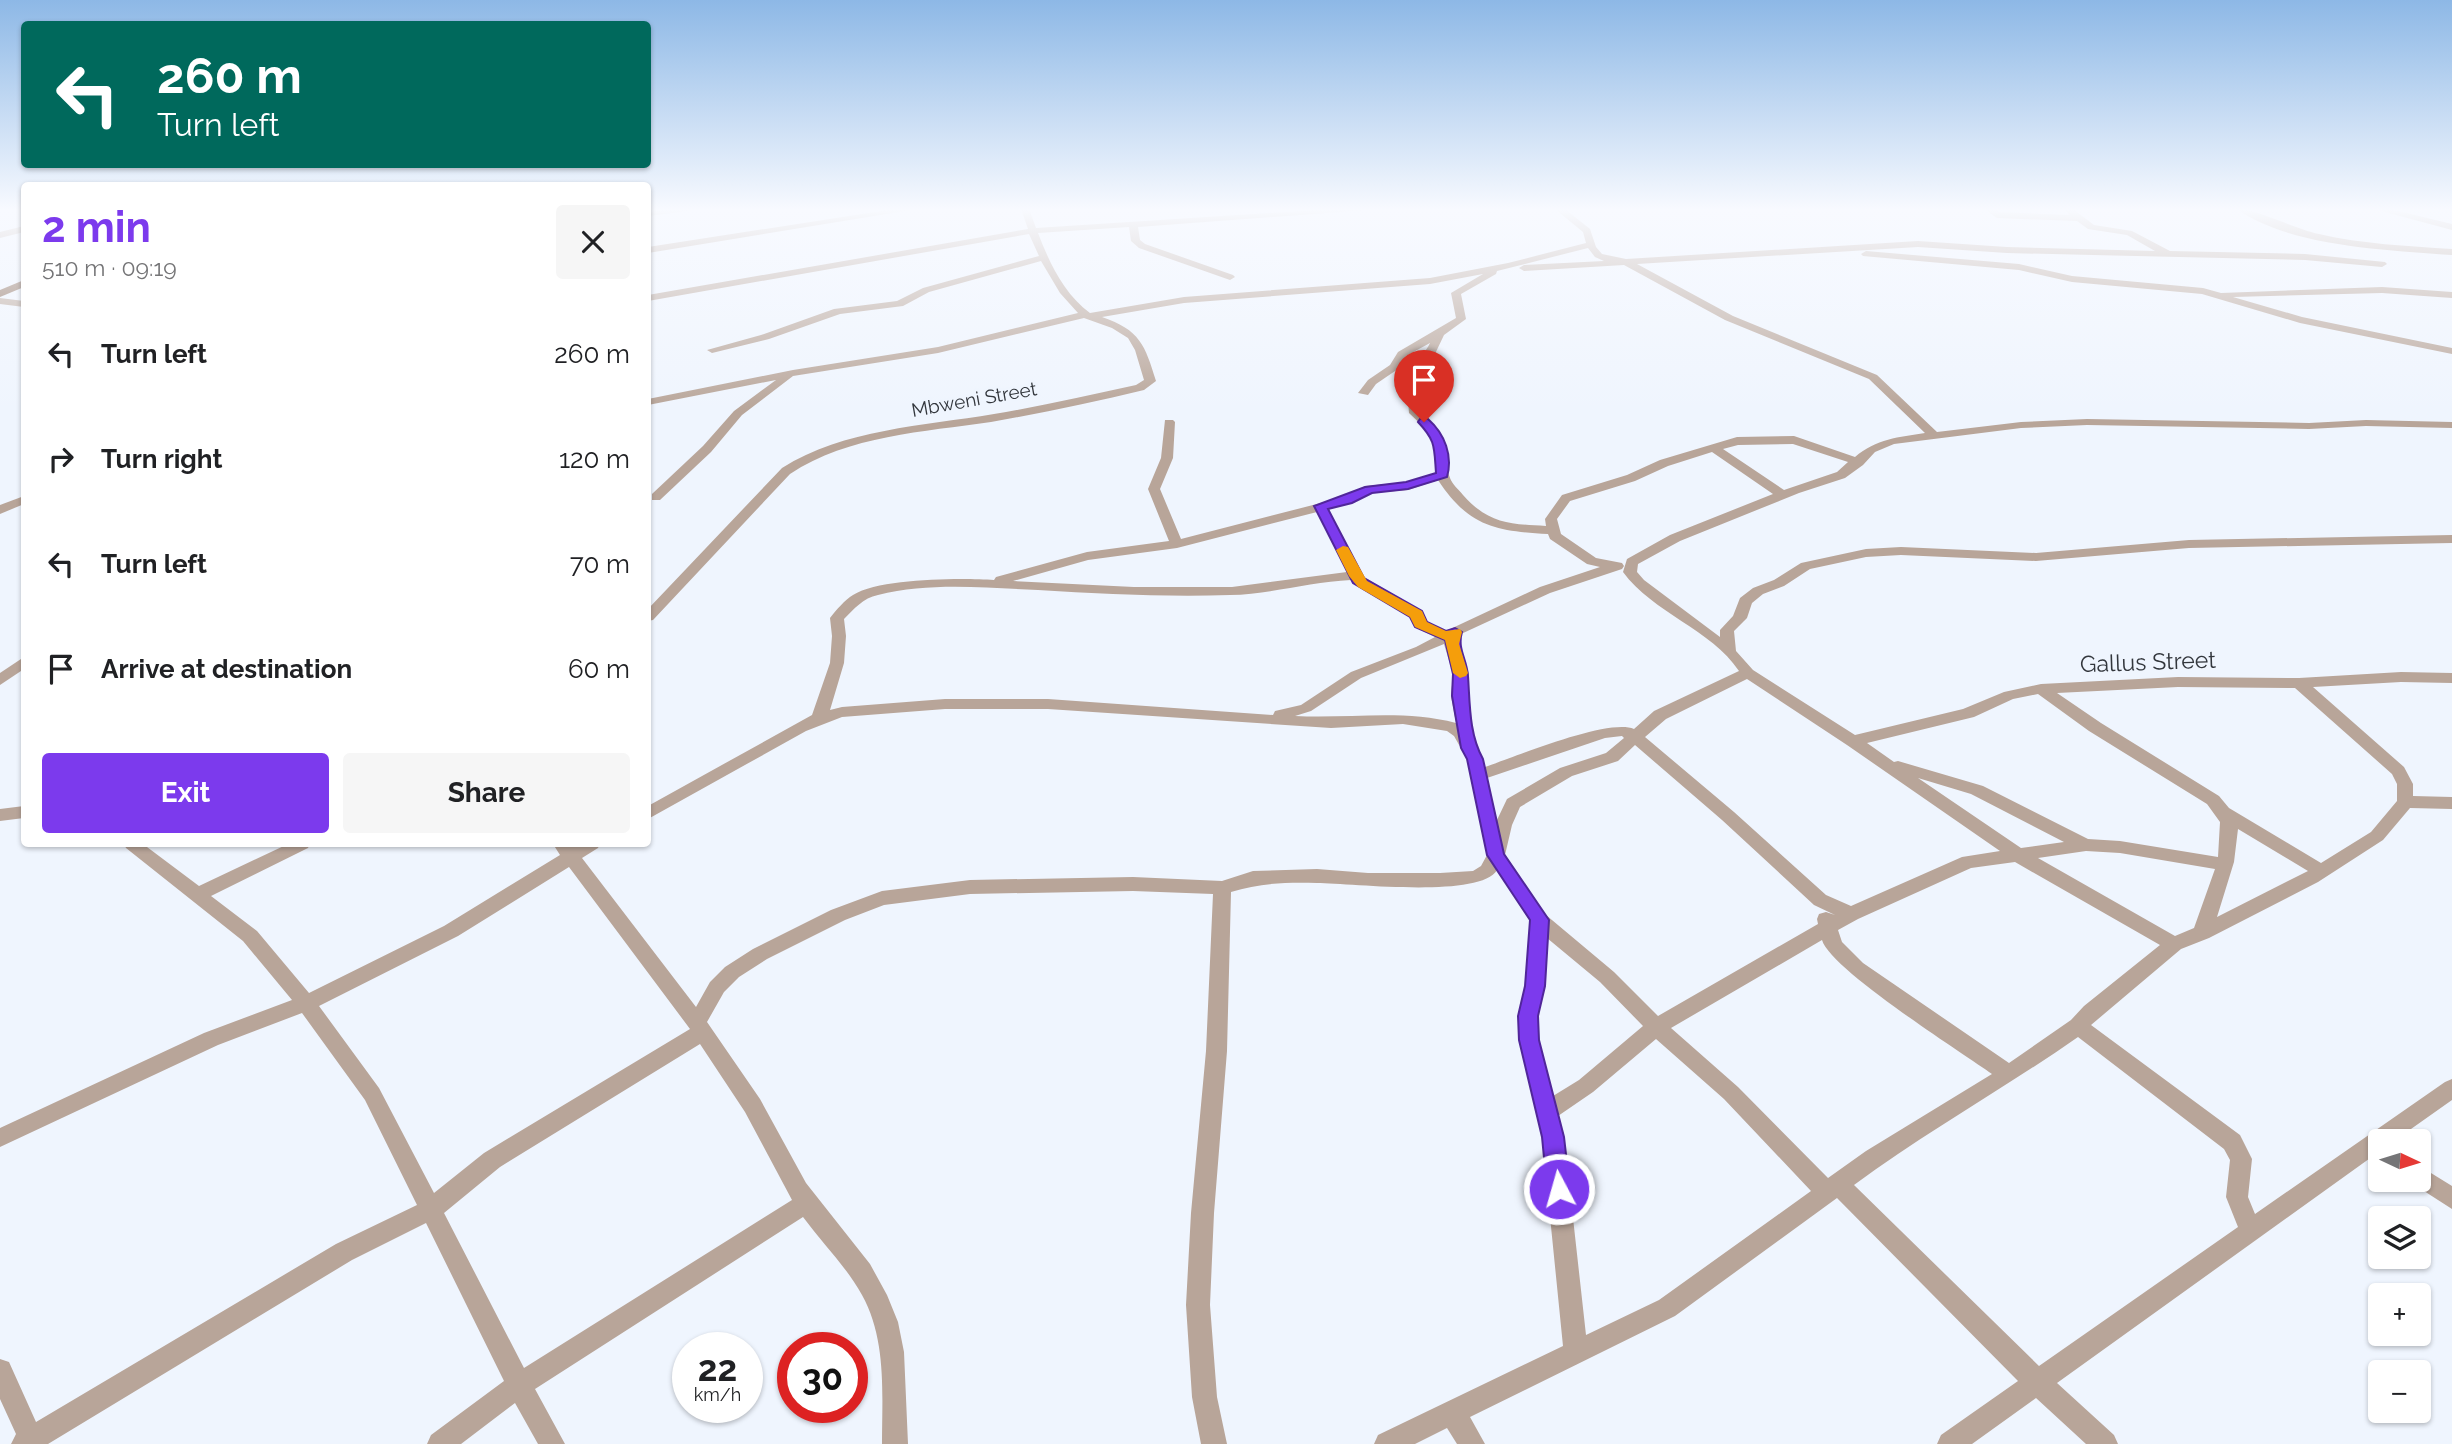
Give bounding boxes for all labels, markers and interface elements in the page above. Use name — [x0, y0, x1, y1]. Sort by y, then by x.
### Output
text: 260 m — [157, 47, 302, 104]
icon: left — [42, 49, 133, 140]
text: Turn left — [157, 106, 279, 143]
text: 2 min — [42, 203, 151, 252]
button: close — [556, 205, 630, 279]
text: 510 m · 09:19 — [42, 254, 177, 281]
icon: left — [42, 335, 80, 373]
text: Turn left — [101, 339, 207, 369]
text: 260 m — [554, 339, 630, 369]
pin — [1394, 350, 1454, 422]
icon: arrive — [1405, 361, 1443, 399]
street label: Mbweni Street — [910, 377, 1039, 421]
icon: right — [42, 440, 80, 478]
text: Turn right — [101, 444, 222, 474]
text: 120 m — [559, 444, 630, 474]
icon: left — [42, 545, 80, 583]
text: Turn left — [101, 549, 207, 579]
text: 70 m — [570, 549, 630, 579]
street label: Gallus Street — [2080, 646, 2217, 677]
icon: arrive — [42, 650, 80, 688]
text: Arrive at destination — [101, 654, 352, 684]
text: 60 m — [568, 654, 630, 684]
button: Exit — [42, 753, 329, 833]
button: Share — [343, 753, 630, 833]
north arrow — [2368, 1129, 2431, 1192]
map controls — [2368, 1129, 2431, 1423]
position arrow — [1522, 1152, 1596, 1226]
button: layers — [2368, 1206, 2431, 1269]
button: + — [2368, 1283, 2431, 1346]
speed limit sign: 30 — [777, 1332, 868, 1423]
text: 22 — [698, 1348, 737, 1389]
button: − — [2368, 1360, 2431, 1423]
text: km/h — [694, 1384, 741, 1405]

